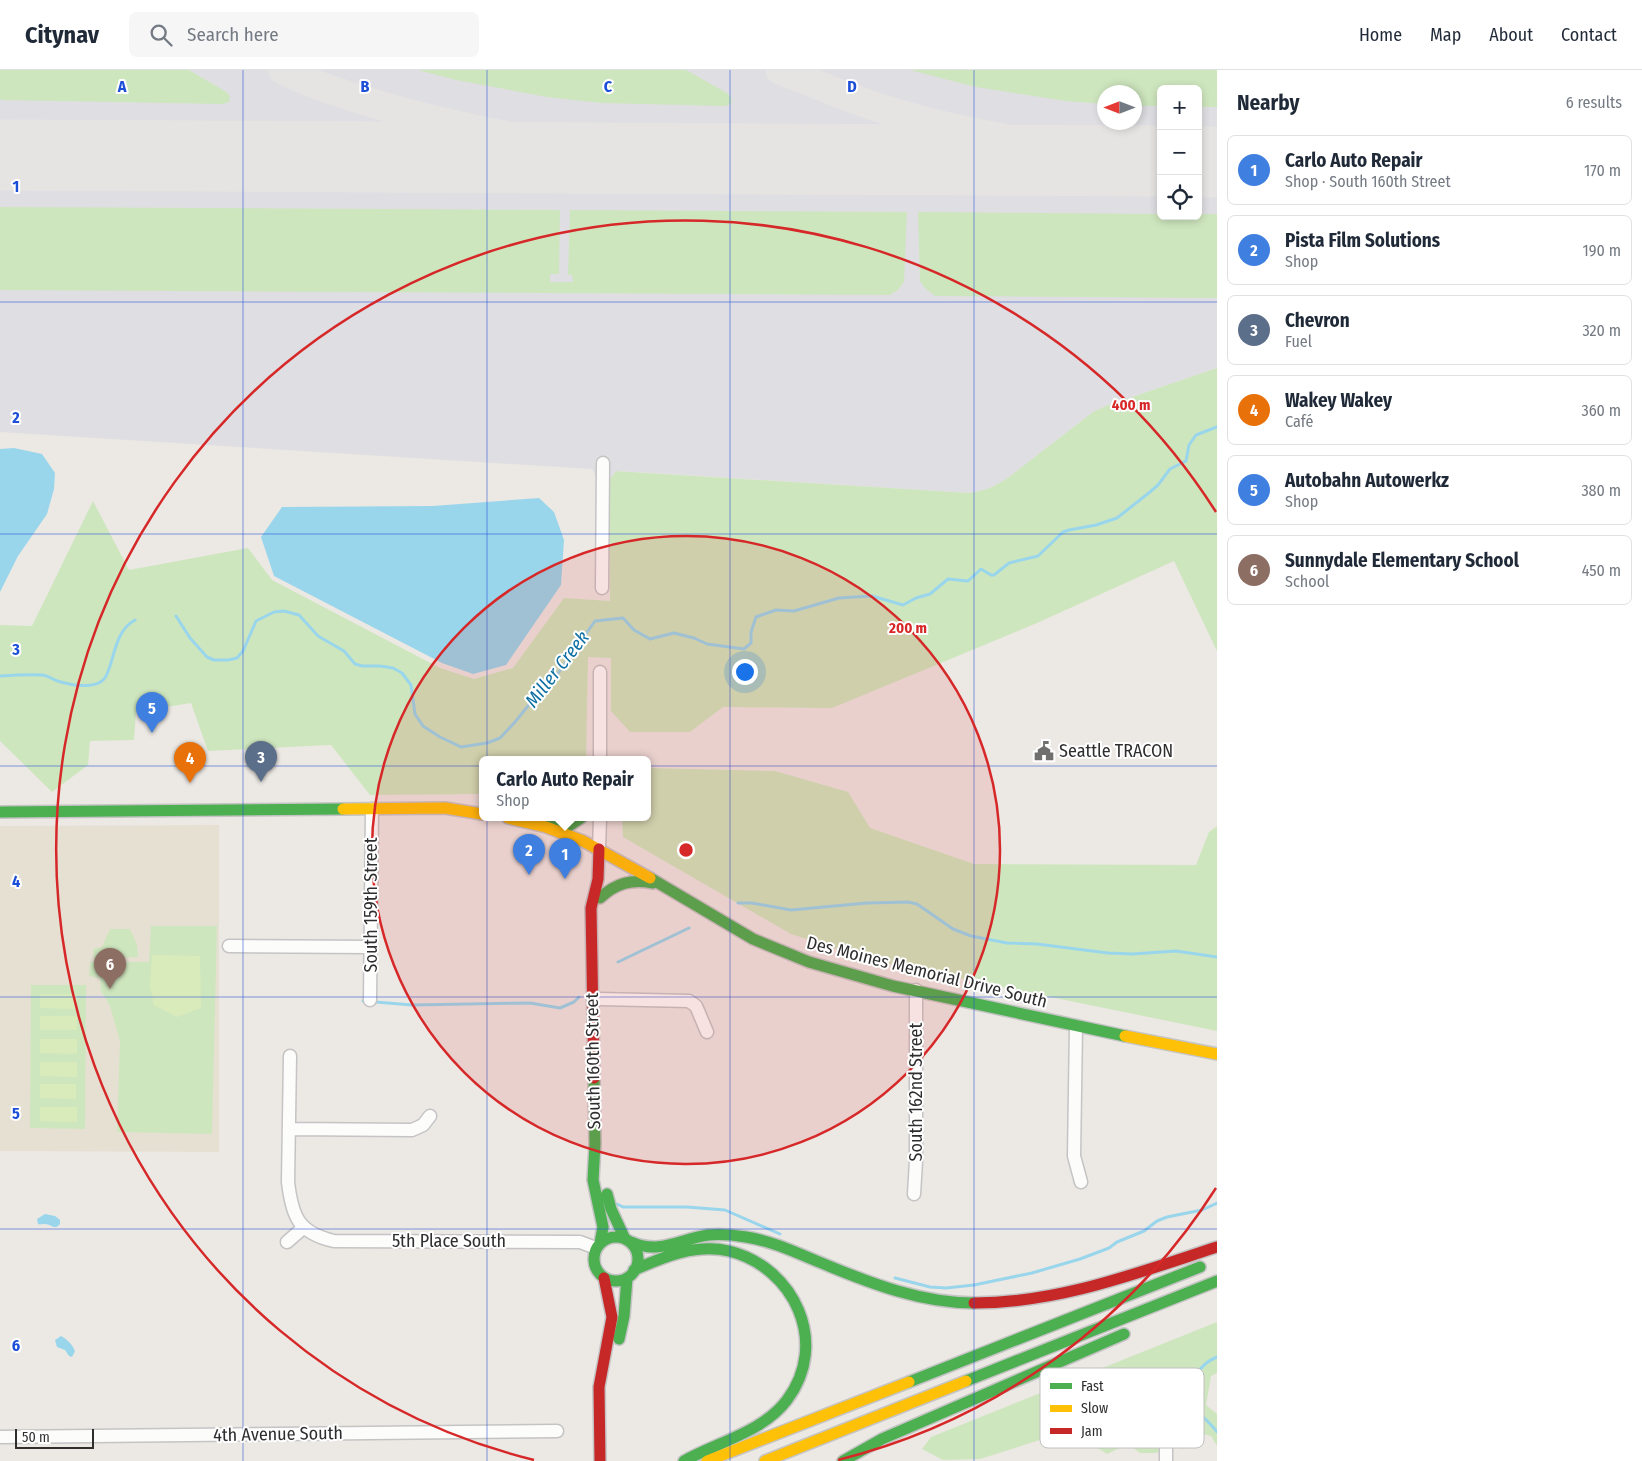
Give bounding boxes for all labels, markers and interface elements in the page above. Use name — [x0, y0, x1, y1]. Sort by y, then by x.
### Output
search box — [129, 12, 479, 57]
text: Citynav — [25, 21, 99, 49]
icon: search — [147, 21, 175, 49]
text: Search here — [187, 23, 279, 46]
text: Home — [1359, 24, 1402, 46]
text: Map — [1430, 24, 1461, 46]
text: About — [1489, 24, 1533, 46]
text: Contact — [1561, 24, 1617, 46]
text: A — [117, 77, 127, 96]
text: B — [361, 77, 370, 96]
text: C — [604, 77, 613, 96]
text: D — [847, 77, 857, 96]
north arrow — [1097, 85, 1142, 130]
map controls — [1157, 85, 1202, 220]
button: + — [1157, 85, 1202, 130]
text: Nearby — [1237, 90, 1299, 116]
text: 6 results — [1566, 93, 1622, 112]
button: − — [1157, 130, 1202, 175]
text: Carlo Auto Repair — [1285, 149, 1423, 172]
text: 1 — [1251, 161, 1257, 180]
text: 170 m — [1584, 161, 1621, 180]
text: Shop · South 160th Street — [1285, 172, 1451, 191]
button: locate — [1157, 175, 1202, 220]
text: 1 — [13, 177, 19, 196]
text: Pista Film Solutions — [1285, 229, 1440, 252]
text: 2 — [1250, 241, 1258, 260]
text: 190 m — [1583, 241, 1621, 260]
text: Shop — [1285, 252, 1318, 271]
text: Chevron — [1285, 309, 1350, 332]
text: 3 — [1250, 321, 1258, 340]
text: 320 m — [1582, 321, 1621, 340]
text: Fuel — [1285, 332, 1312, 351]
text: Wakey Wakey — [1285, 389, 1392, 412]
text: 400 m — [1112, 396, 1150, 414]
text: 4 — [1250, 401, 1258, 420]
text: 360 m — [1581, 401, 1621, 420]
text: 2 — [11, 408, 20, 427]
text: Café — [1285, 412, 1313, 431]
text: Autobahn Autowerkz — [1285, 469, 1449, 492]
text: 5 — [1250, 481, 1258, 500]
text: 380 m — [1581, 481, 1621, 500]
text: Shop — [1285, 492, 1318, 511]
text: Sunnydale Elementary School — [1285, 549, 1519, 572]
text: 6 — [1250, 561, 1258, 580]
text: 450 m — [1582, 561, 1621, 580]
text: School — [1285, 572, 1329, 591]
text: 200 m — [888, 619, 927, 637]
water label: Miller Creek — [520, 626, 594, 712]
text: 3 — [11, 640, 20, 659]
your location — [732, 659, 758, 685]
pin: 5 — [136, 692, 168, 733]
public building icon: Seattle TRACON — [1033, 740, 1055, 762]
place label: Seattle TRACON — [1059, 740, 1173, 762]
pin: 3 — [245, 741, 277, 782]
pin: 4 — [174, 742, 206, 783]
popup — [479, 756, 651, 821]
text: Carlo Auto Repair — [496, 768, 634, 791]
text: Shop — [496, 791, 530, 810]
pin: 2 — [513, 834, 545, 875]
street label: South 159th Street — [360, 837, 382, 973]
pin: 1 — [549, 838, 581, 879]
centre of rings — [677, 841, 695, 859]
text: 4 — [12, 872, 20, 891]
street label: Des Moines Memorial Drive South — [804, 931, 1050, 1013]
pin: 6 — [94, 948, 126, 989]
street label: South 160th Street — [581, 992, 605, 1129]
street label: South 162nd Street — [905, 1023, 927, 1161]
text: 5 — [12, 1104, 20, 1123]
street label: 5th Place South — [392, 1230, 506, 1252]
text: 6 — [12, 1336, 20, 1355]
legend — [1040, 1368, 1204, 1448]
text: Fast — [1081, 1378, 1104, 1395]
text: Slow — [1081, 1400, 1108, 1417]
street label: 4th Avenue South — [213, 1422, 343, 1446]
text: Jam — [1081, 1423, 1102, 1440]
scale bar — [15, 1426, 94, 1449]
text: 50 m — [22, 1429, 50, 1446]

